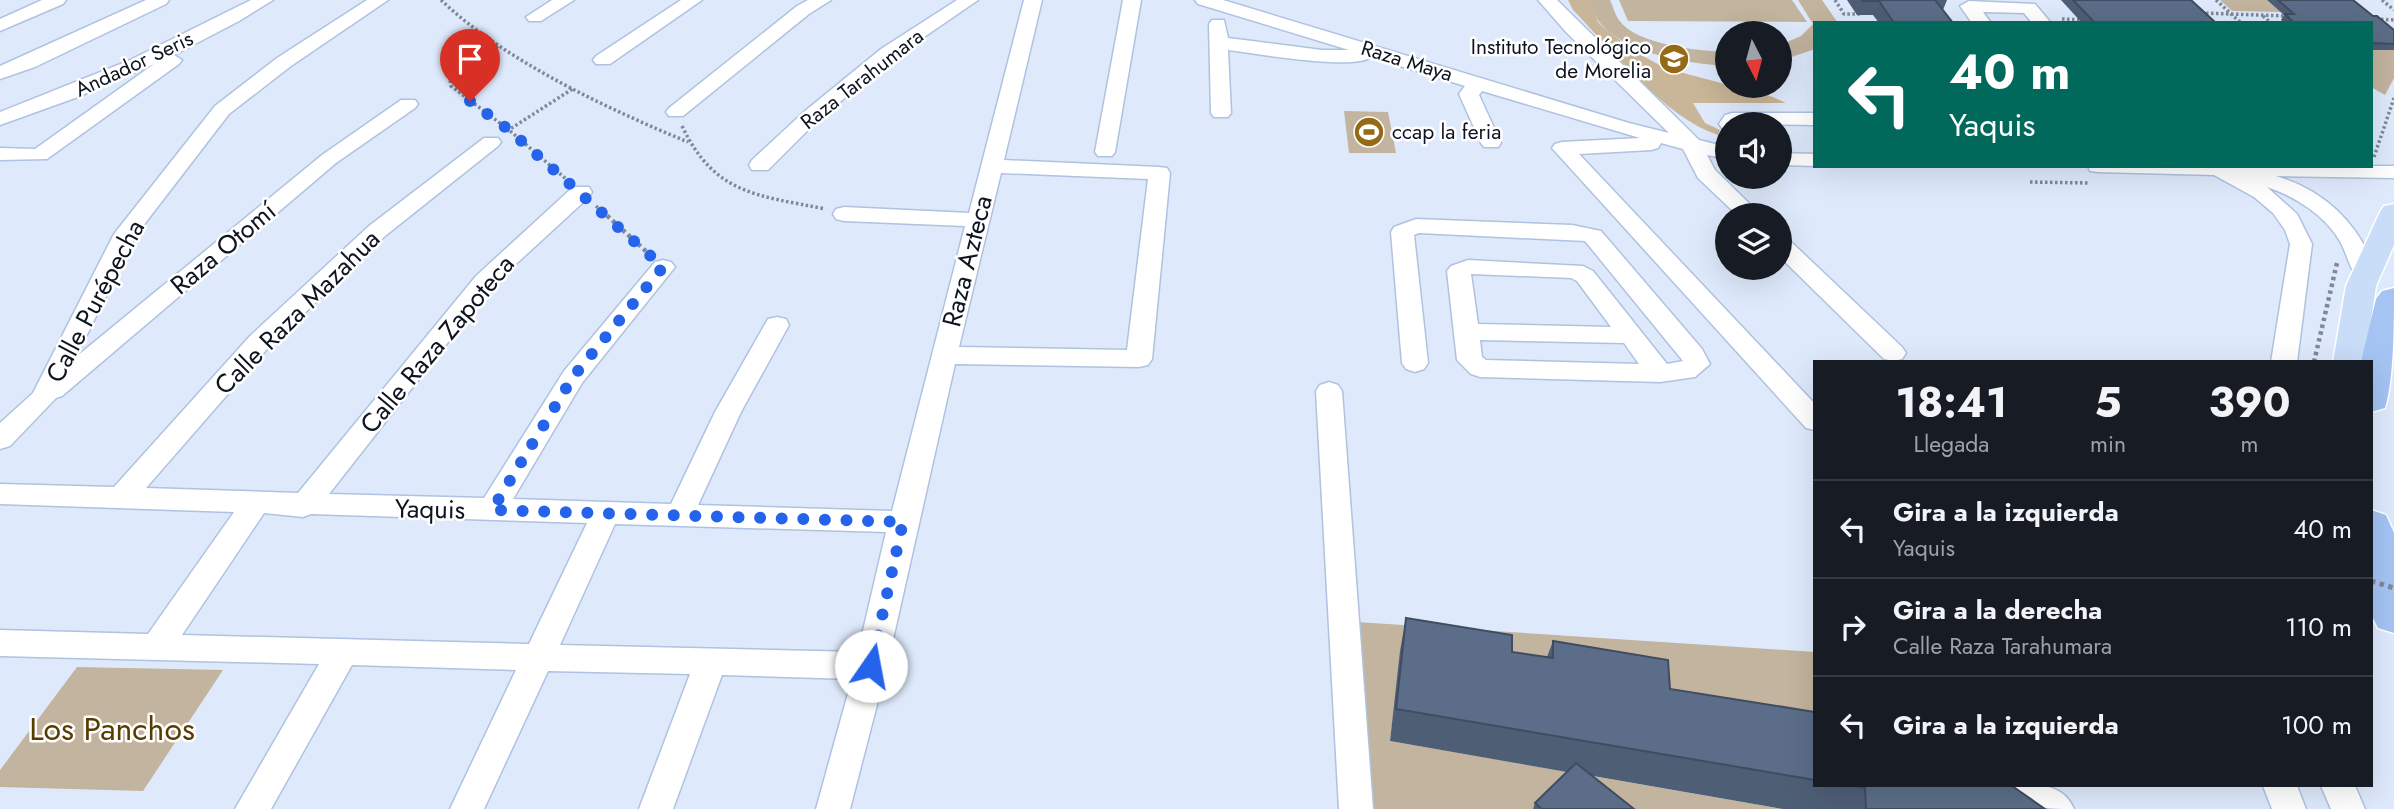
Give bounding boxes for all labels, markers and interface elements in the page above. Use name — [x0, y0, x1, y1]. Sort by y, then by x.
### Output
street label: Raza Tarahumara — [794, 21, 930, 137]
north arrow — [1715, 21, 1792, 98]
map controls — [1715, 21, 1792, 280]
street label: Andador Seris — [70, 23, 198, 105]
pin — [440, 29, 500, 101]
place label: Instituto Tecnológico de Morelia — [1471, 32, 1651, 86]
street label: Raza Maya — [1358, 33, 1456, 89]
text: 40 m — [1949, 37, 2071, 107]
icon: arrive — [451, 40, 489, 78]
school or university icon: Instituto Tecnológico de Morelia — [1657, 42, 1691, 76]
icon: left — [1834, 49, 1925, 140]
text: Yaquis — [1949, 102, 2035, 148]
button: sound — [1715, 112, 1792, 189]
sports icon: ccap la feria — [1352, 115, 1386, 149]
place label: ccap la feria — [1392, 117, 1501, 147]
street label: Raza Azteca — [932, 191, 1002, 331]
street label: Raza Otomí — [162, 192, 285, 303]
button: layers — [1715, 203, 1792, 280]
street label: Calle Purépecha — [36, 213, 154, 389]
street label: Calle Raza Mazahua — [206, 221, 388, 403]
street label: Calle Raza Zapoteca — [351, 246, 523, 442]
text: 18:41 — [1896, 372, 2007, 433]
text: 5 — [2094, 372, 2122, 433]
text: 390 — [2208, 372, 2290, 433]
text: Llegada — [1914, 427, 1989, 461]
text: min — [2090, 427, 2126, 461]
text: m — [2241, 427, 2258, 461]
street label: Yaquis — [395, 489, 465, 529]
text: Gira a la izquierda — [1893, 493, 2119, 531]
icon: left — [1834, 510, 1872, 548]
text: 40 m — [2293, 510, 2352, 548]
text: Yaquis — [1893, 531, 1955, 565]
text: Gira a la derecha — [1893, 591, 2102, 629]
icon: right — [1834, 608, 1872, 646]
text: 110 m — [2285, 608, 2352, 646]
position arrow — [834, 629, 908, 703]
text: Calle Raza Tarahumara — [1893, 629, 2112, 663]
park label: Los Panchos — [29, 706, 195, 752]
icon: left — [1834, 706, 1872, 744]
text: Gira a la izquierda — [1893, 706, 2119, 744]
text: 100 m — [2281, 706, 2352, 744]

